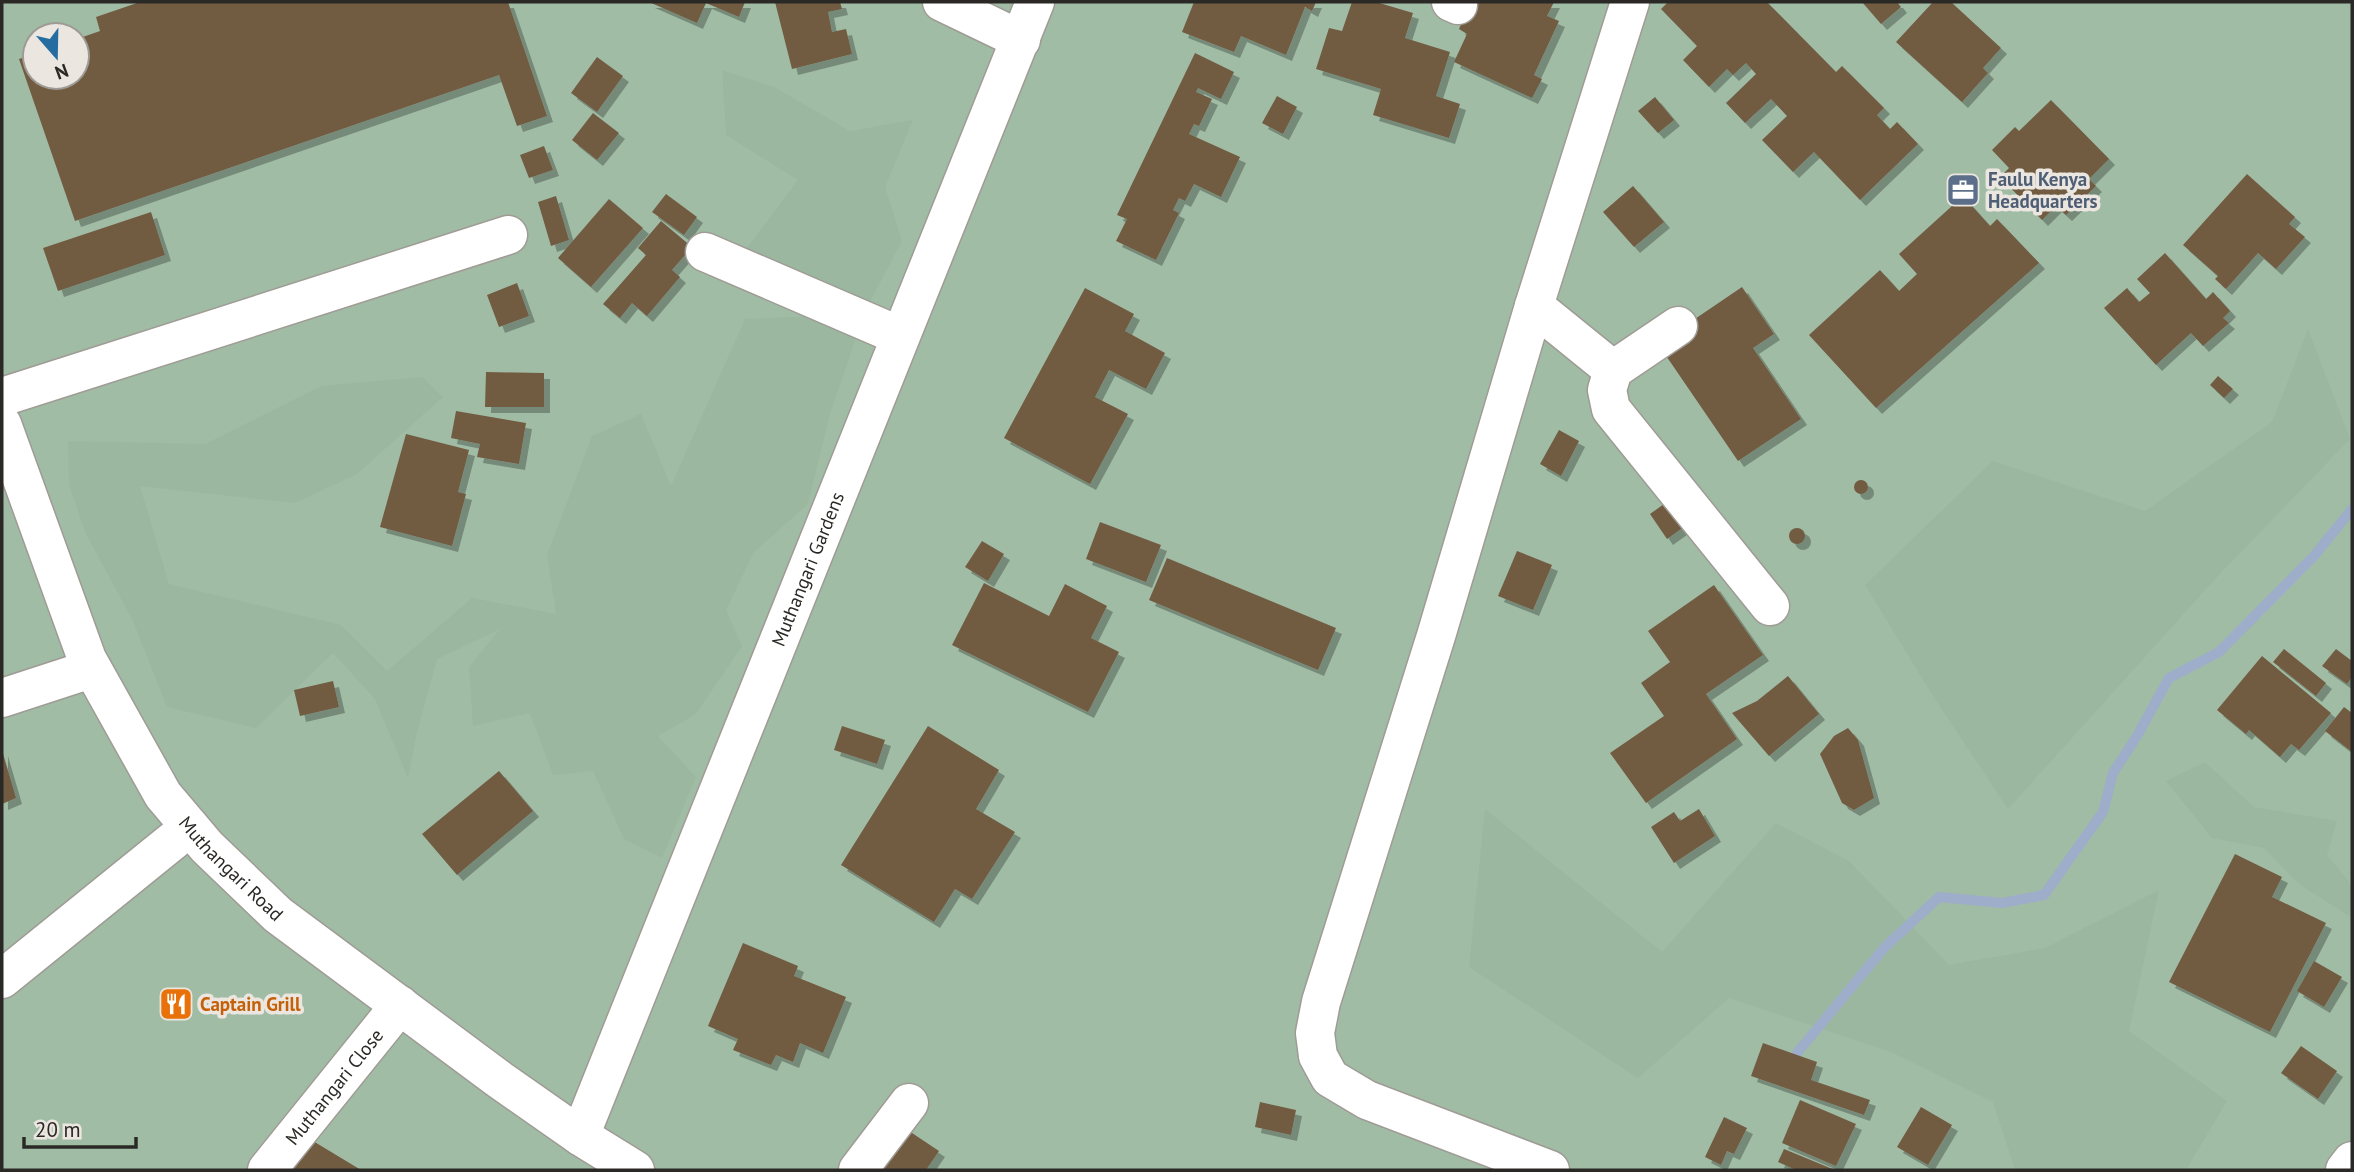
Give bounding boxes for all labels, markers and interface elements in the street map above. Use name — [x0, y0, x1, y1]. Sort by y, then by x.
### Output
north arrow — [21, 21, 91, 91]
text: N — [52, 59, 72, 85]
place label: Faulu Kenya Headquarters — [1988, 167, 2098, 213]
office icon: Faulu Kenya Headquarters — [1944, 171, 1982, 209]
street label: Muthangari Gardens — [766, 488, 849, 650]
street label: Muthangari Road — [174, 811, 289, 926]
restaurant icon: Captain Grill — [157, 985, 195, 1023]
place label: Captain Grill — [200, 992, 301, 1016]
street label: Muthangari Close — [280, 1024, 388, 1150]
scale bar — [24, 1106, 136, 1150]
text: 20 m — [35, 1116, 81, 1143]

